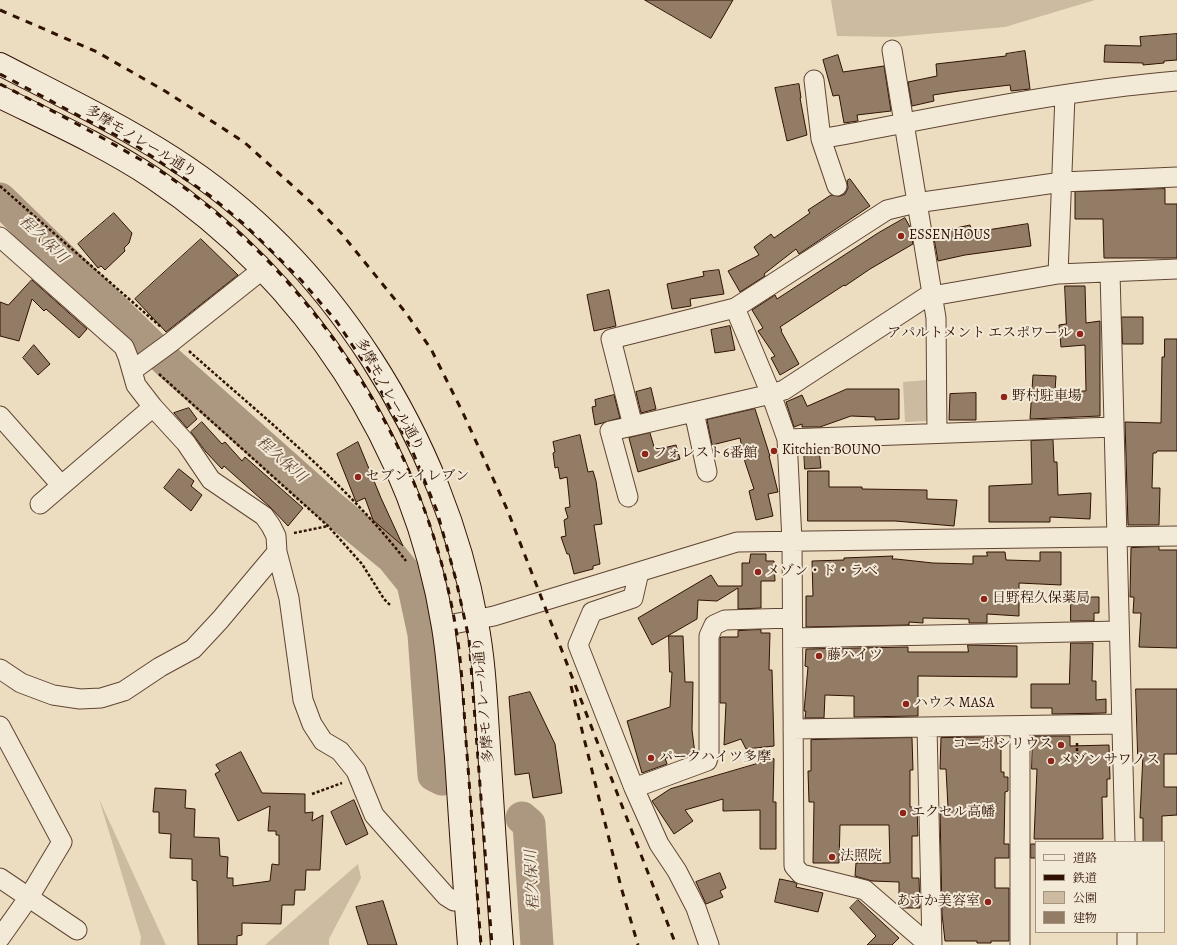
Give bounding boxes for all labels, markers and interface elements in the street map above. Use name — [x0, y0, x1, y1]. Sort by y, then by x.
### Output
street label: 多摩モノレール通り — [83, 102, 199, 182]
water label: 程久保川 — [15, 213, 71, 267]
place label: ESSEN HOUS — [909, 228, 990, 244]
marker: ESSEN HOUS — [896, 231, 906, 241]
place label: アパルトメント エスポワール — [887, 326, 1072, 342]
marker: アパルトメント エスポワール — [1075, 329, 1085, 339]
street label: 多摩モノレール通り — [351, 336, 427, 454]
place label: 野村駐車場 — [1012, 389, 1082, 405]
marker: 野村駐車場 — [999, 392, 1009, 402]
water label: 程久保川 — [252, 434, 310, 486]
place label: Kitchien BOUNO — [782, 443, 881, 459]
place label: フォレスト6番館 — [653, 446, 757, 462]
marker: Kitchien BOUNO — [769, 446, 779, 456]
marker: フォレスト6番館 — [640, 449, 650, 459]
place label: セブン-イレブン — [366, 469, 469, 485]
marker: セブン-イレブン — [353, 472, 363, 482]
place label: メゾン・ド・ラベ — [766, 564, 878, 580]
marker: メゾン・ド・ラベ — [753, 567, 763, 577]
place label: 日野程久保薬局 — [992, 591, 1090, 607]
marker: 日野程久保薬局 — [979, 594, 989, 604]
street label: 多摩モノレール通り — [470, 637, 498, 763]
place label: 藤ハイツ — [827, 648, 883, 664]
marker: 藤ハイツ — [814, 651, 824, 661]
place label: ハウス MASA — [914, 696, 994, 712]
marker: ハウス MASA — [901, 699, 911, 709]
place label: コーポ シリウス — [952, 737, 1053, 753]
marker: コーポ シリウス — [1056, 740, 1066, 750]
place label: パークハイツ多摩 — [659, 750, 771, 766]
marker: パークハイツ多摩 — [646, 753, 656, 763]
place label: メゾン サワノス — [1059, 753, 1160, 769]
marker: メゾン サワノス — [1046, 756, 1056, 766]
place label: エクセル高幡 — [911, 805, 995, 821]
marker: エクセル高幡 — [898, 808, 908, 818]
legend — [1035, 841, 1165, 933]
place label: 法照院 — [840, 849, 882, 865]
water label: 程久保川 — [522, 850, 544, 910]
text: 道路 — [1073, 850, 1097, 866]
marker: 法照院 — [827, 852, 837, 862]
text: 鉄道 — [1073, 870, 1097, 886]
text: 公園 — [1073, 890, 1097, 906]
place label: あすか美容室 — [896, 894, 980, 910]
marker: あすか美容室 — [983, 897, 993, 907]
text: 建物 — [1073, 910, 1097, 926]

